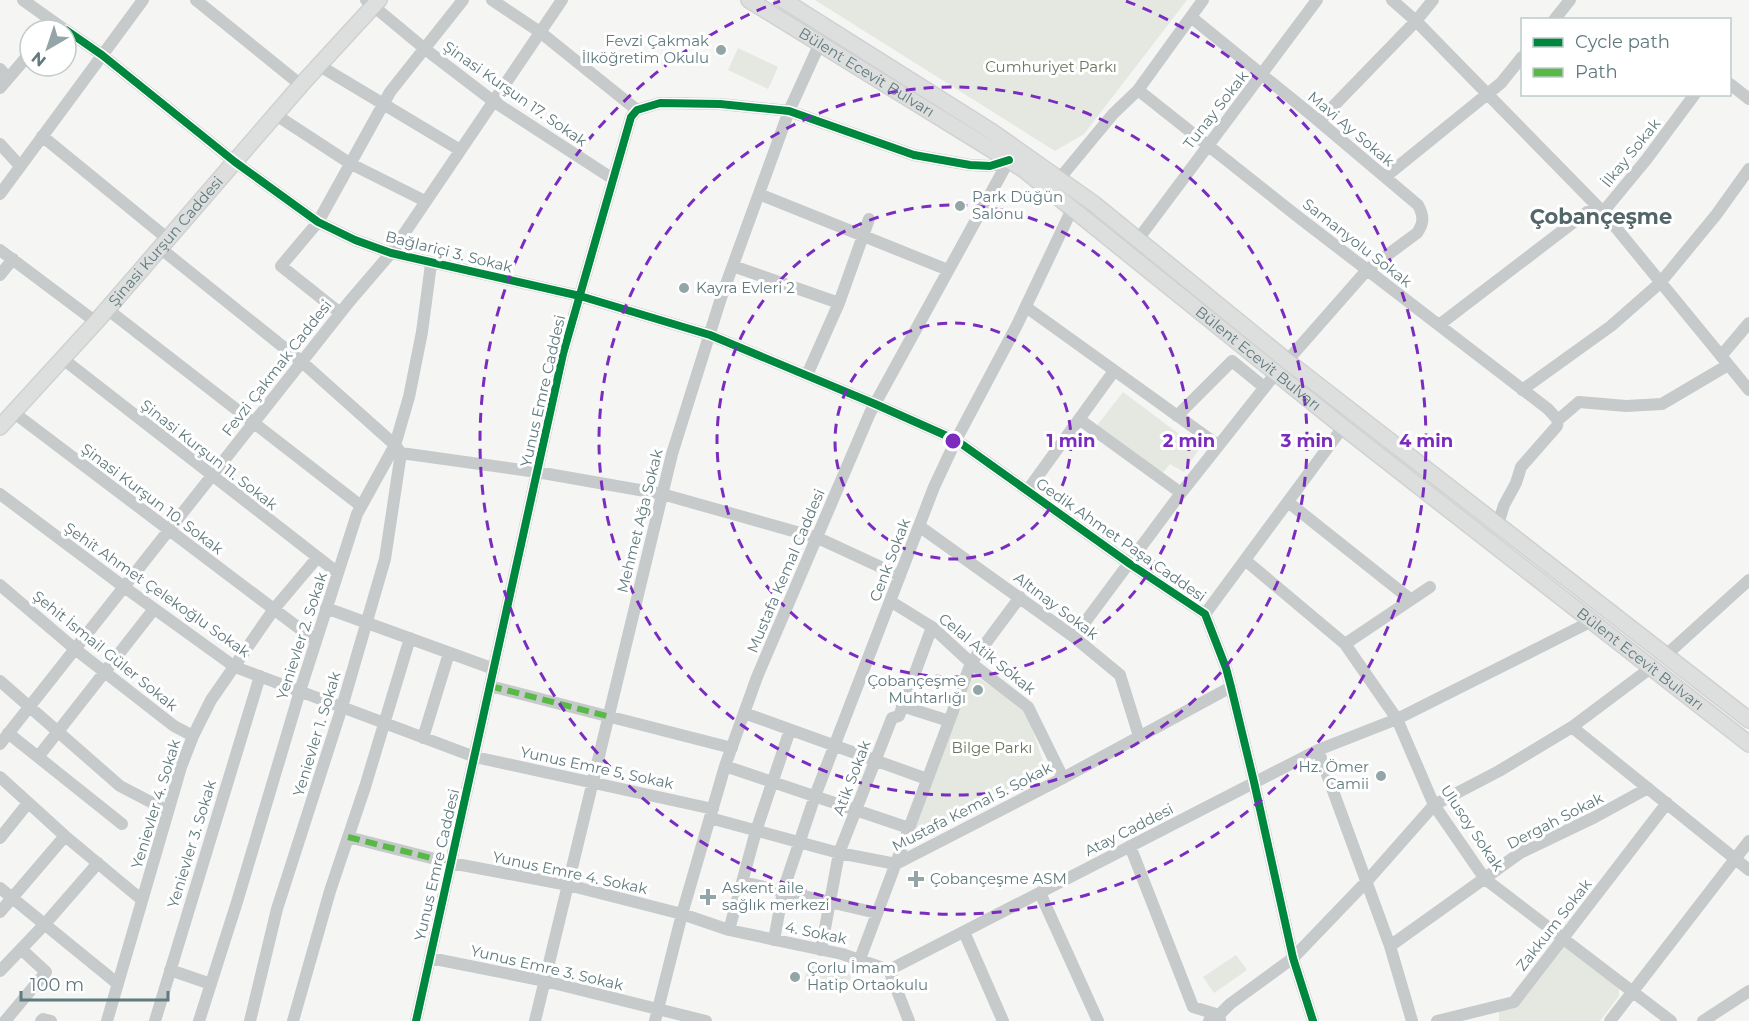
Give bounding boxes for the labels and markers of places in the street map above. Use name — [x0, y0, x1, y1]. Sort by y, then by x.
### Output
place label: Fevzi Çakmak İlköğretim Okulu — [582, 31, 709, 67]
marker: Fevzi Çakmak İlköğretim Okulu — [714, 43, 728, 57]
place label: Park Düğün Salonu — [972, 187, 1063, 223]
marker: Park Düğün Salonu — [953, 199, 967, 213]
place label: Kayra Evleri 2 — [696, 278, 795, 297]
marker: Kayra Evleri 2 — [677, 281, 691, 295]
centre of rings — [943, 431, 963, 451]
place label: Çobançeşme Muhtarlığı — [868, 671, 966, 707]
marker: Çobançeşme Muhtarlığı — [971, 683, 985, 697]
place label: Hz. Ömer Camii — [1298, 757, 1369, 793]
marker: Hz. Ömer Camii — [1374, 769, 1388, 783]
place label: Çobançeşme ASM — [930, 869, 1067, 888]
marker: Çobançeşme ASM — [907, 870, 925, 888]
place label: Askent aile sağlık merkezi — [722, 878, 830, 914]
marker: Askent aile sağlık merkezi — [699, 888, 717, 906]
place label: Çorlu İmam Hatip Ortaokulu — [807, 958, 928, 994]
marker: Çorlu İmam Hatip Ortaokulu — [788, 970, 802, 984]

